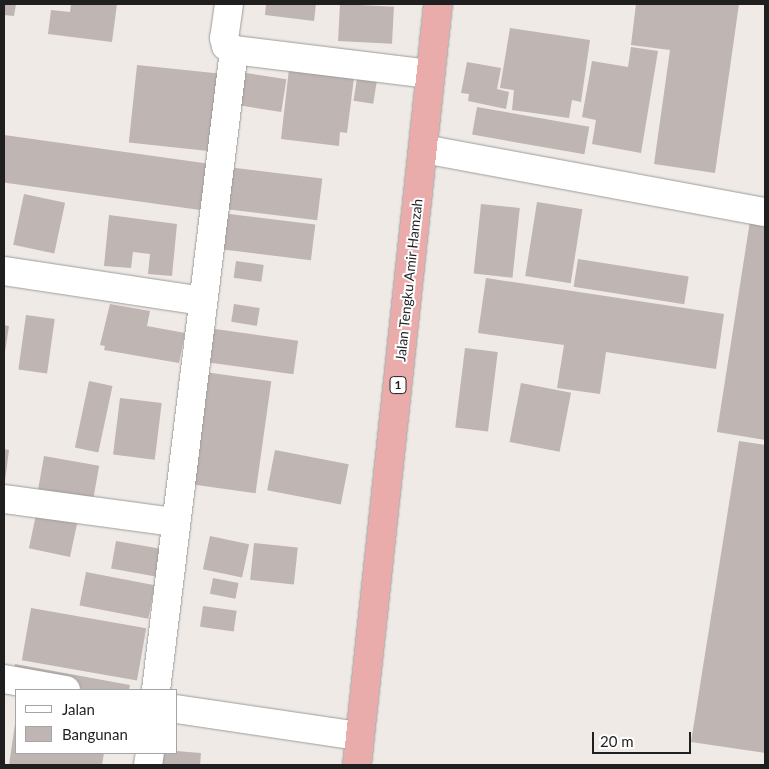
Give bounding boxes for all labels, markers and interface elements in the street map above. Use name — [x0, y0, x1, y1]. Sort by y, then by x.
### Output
street label: Jalan Tengku Amir Hamzah — [392, 197, 426, 363]
road number: 1 — [389, 376, 407, 394]
legend — [15, 689, 178, 754]
text: Jalan — [62, 700, 95, 718]
scale bar — [594, 722, 693, 754]
text: Bangunan — [62, 725, 128, 743]
text: 20 m — [600, 732, 634, 750]

